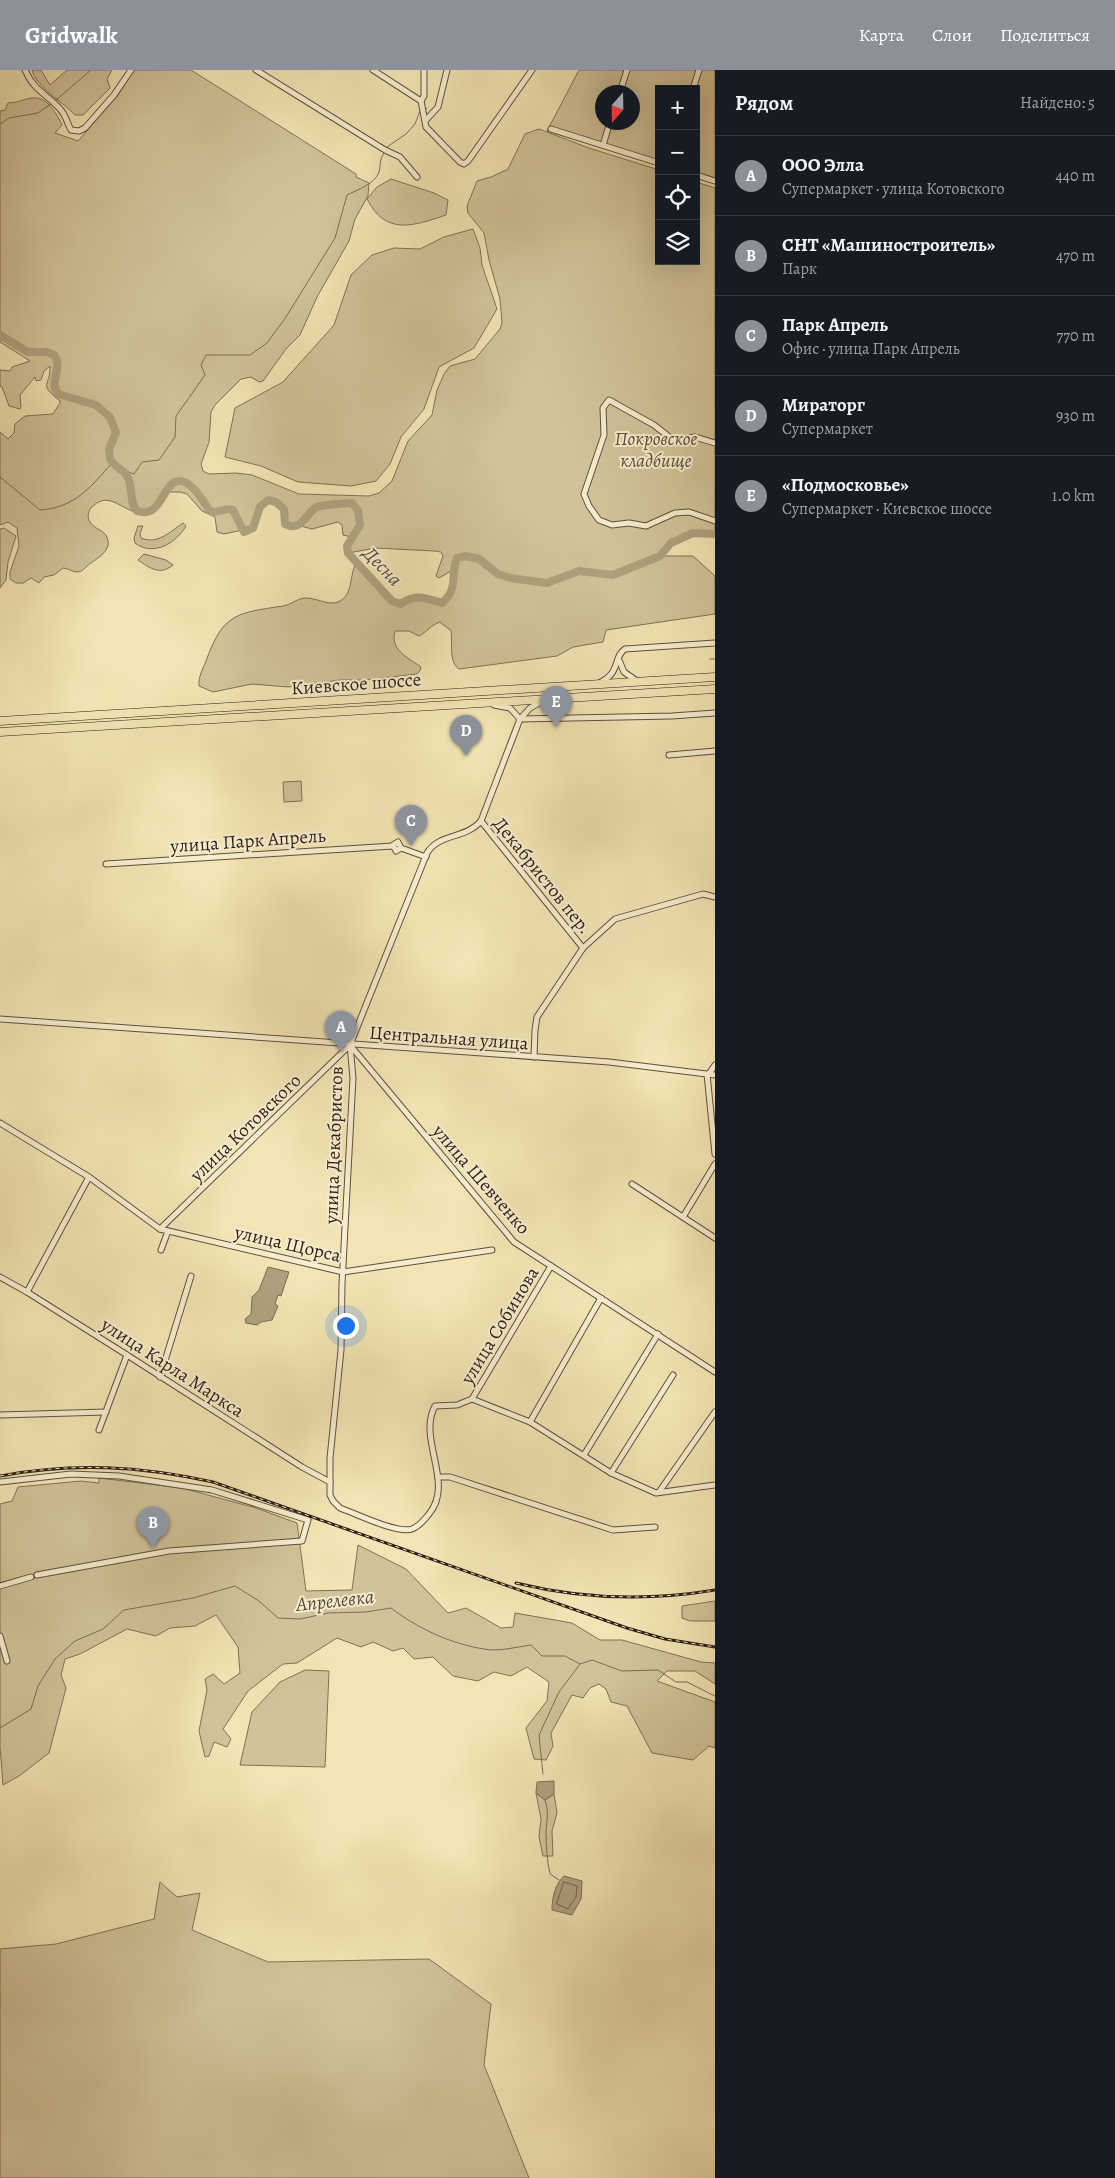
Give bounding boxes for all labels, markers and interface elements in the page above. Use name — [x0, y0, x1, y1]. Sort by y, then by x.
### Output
text: Gridwalk — [25, 19, 118, 51]
text: Карта — [859, 23, 904, 47]
text: Слои — [932, 23, 972, 47]
text: Поделиться — [1000, 23, 1090, 47]
north arrow — [595, 85, 640, 130]
map controls — [655, 85, 700, 265]
button: + — [655, 85, 700, 130]
text: Рядом — [735, 89, 793, 117]
text: Найдено: 5 — [1020, 92, 1095, 114]
button: − — [655, 130, 700, 175]
text: ООО Элла — [782, 152, 864, 178]
text: A — [746, 165, 756, 187]
text: 440 m — [1055, 165, 1095, 187]
button: locate — [655, 175, 700, 220]
text: Супермаркет · улица Котовского — [782, 178, 1005, 200]
button: layers — [655, 220, 700, 265]
text: СНТ «Машиностроитель» — [782, 232, 995, 258]
text: B — [746, 245, 756, 267]
text: 470 m — [1056, 245, 1095, 267]
text: Парк — [782, 258, 817, 280]
text: Парк Апрель — [782, 312, 888, 338]
text: C — [746, 325, 756, 347]
text: 770 m — [1057, 325, 1095, 347]
text: Офис · улица Парк Апрель — [782, 338, 960, 360]
text: Мираторг — [782, 392, 865, 418]
text: D — [745, 405, 757, 427]
text: 930 m — [1056, 405, 1095, 427]
text: Супермаркет — [782, 418, 873, 440]
park label: Покровское кладбище — [615, 426, 698, 474]
text: «Подмосковье» — [782, 472, 909, 498]
text: E — [746, 485, 756, 507]
text: 1.0 km — [1052, 485, 1095, 507]
text: Супермаркет · Киевское шоссе — [782, 498, 992, 520]
water label: Десна — [356, 539, 408, 592]
street label: Киевское шоссе — [290, 666, 422, 702]
pin: E — [540, 686, 572, 727]
pin: D — [450, 715, 482, 756]
pin: C — [395, 805, 427, 846]
street label: Декабристов пер. — [487, 812, 598, 940]
street label: улица Парк Апрель — [169, 823, 327, 859]
pin: A — [325, 1011, 357, 1052]
street label: Центральная улица — [368, 1019, 530, 1057]
street label: улица Декабристов — [318, 1066, 350, 1225]
street label: улица Котовского — [184, 1068, 307, 1188]
street label: улица Шевченко — [426, 1118, 536, 1240]
street label: улица Щорса — [231, 1219, 344, 1269]
street label: улица Собинова — [454, 1262, 545, 1390]
street label: улица Карла Маркса — [95, 1311, 249, 1424]
your location — [333, 1313, 359, 1339]
pin: B — [137, 1507, 169, 1548]
water label: Апрелевка — [294, 1583, 375, 1618]

